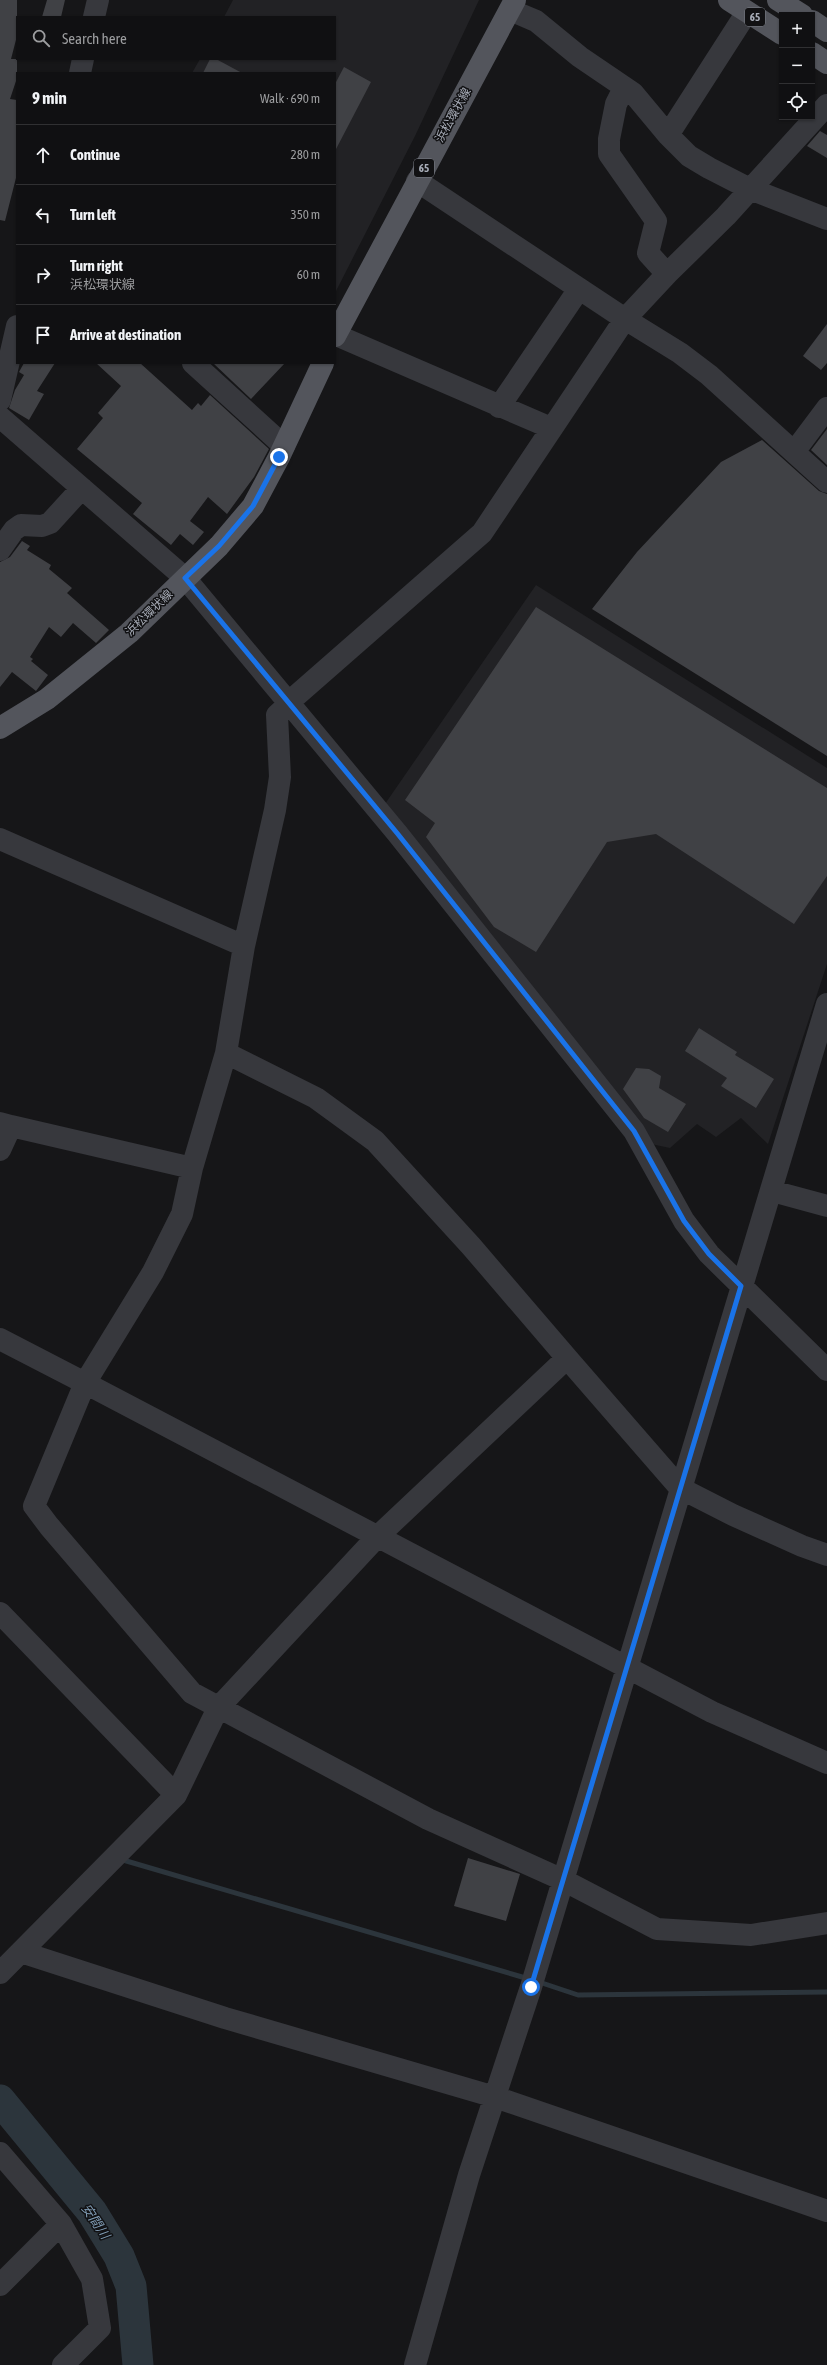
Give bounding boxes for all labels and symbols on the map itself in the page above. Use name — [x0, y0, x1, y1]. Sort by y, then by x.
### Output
road number: 65 — [745, 8, 765, 26]
street label: 浜松環状線 — [432, 85, 474, 145]
road number: 65 — [414, 159, 434, 177]
route end — [270, 448, 288, 466]
street label: 浜松環状線 — [123, 587, 175, 639]
route start — [522, 1978, 540, 1996]
water label: 安間川 — [78, 2201, 114, 2243]

